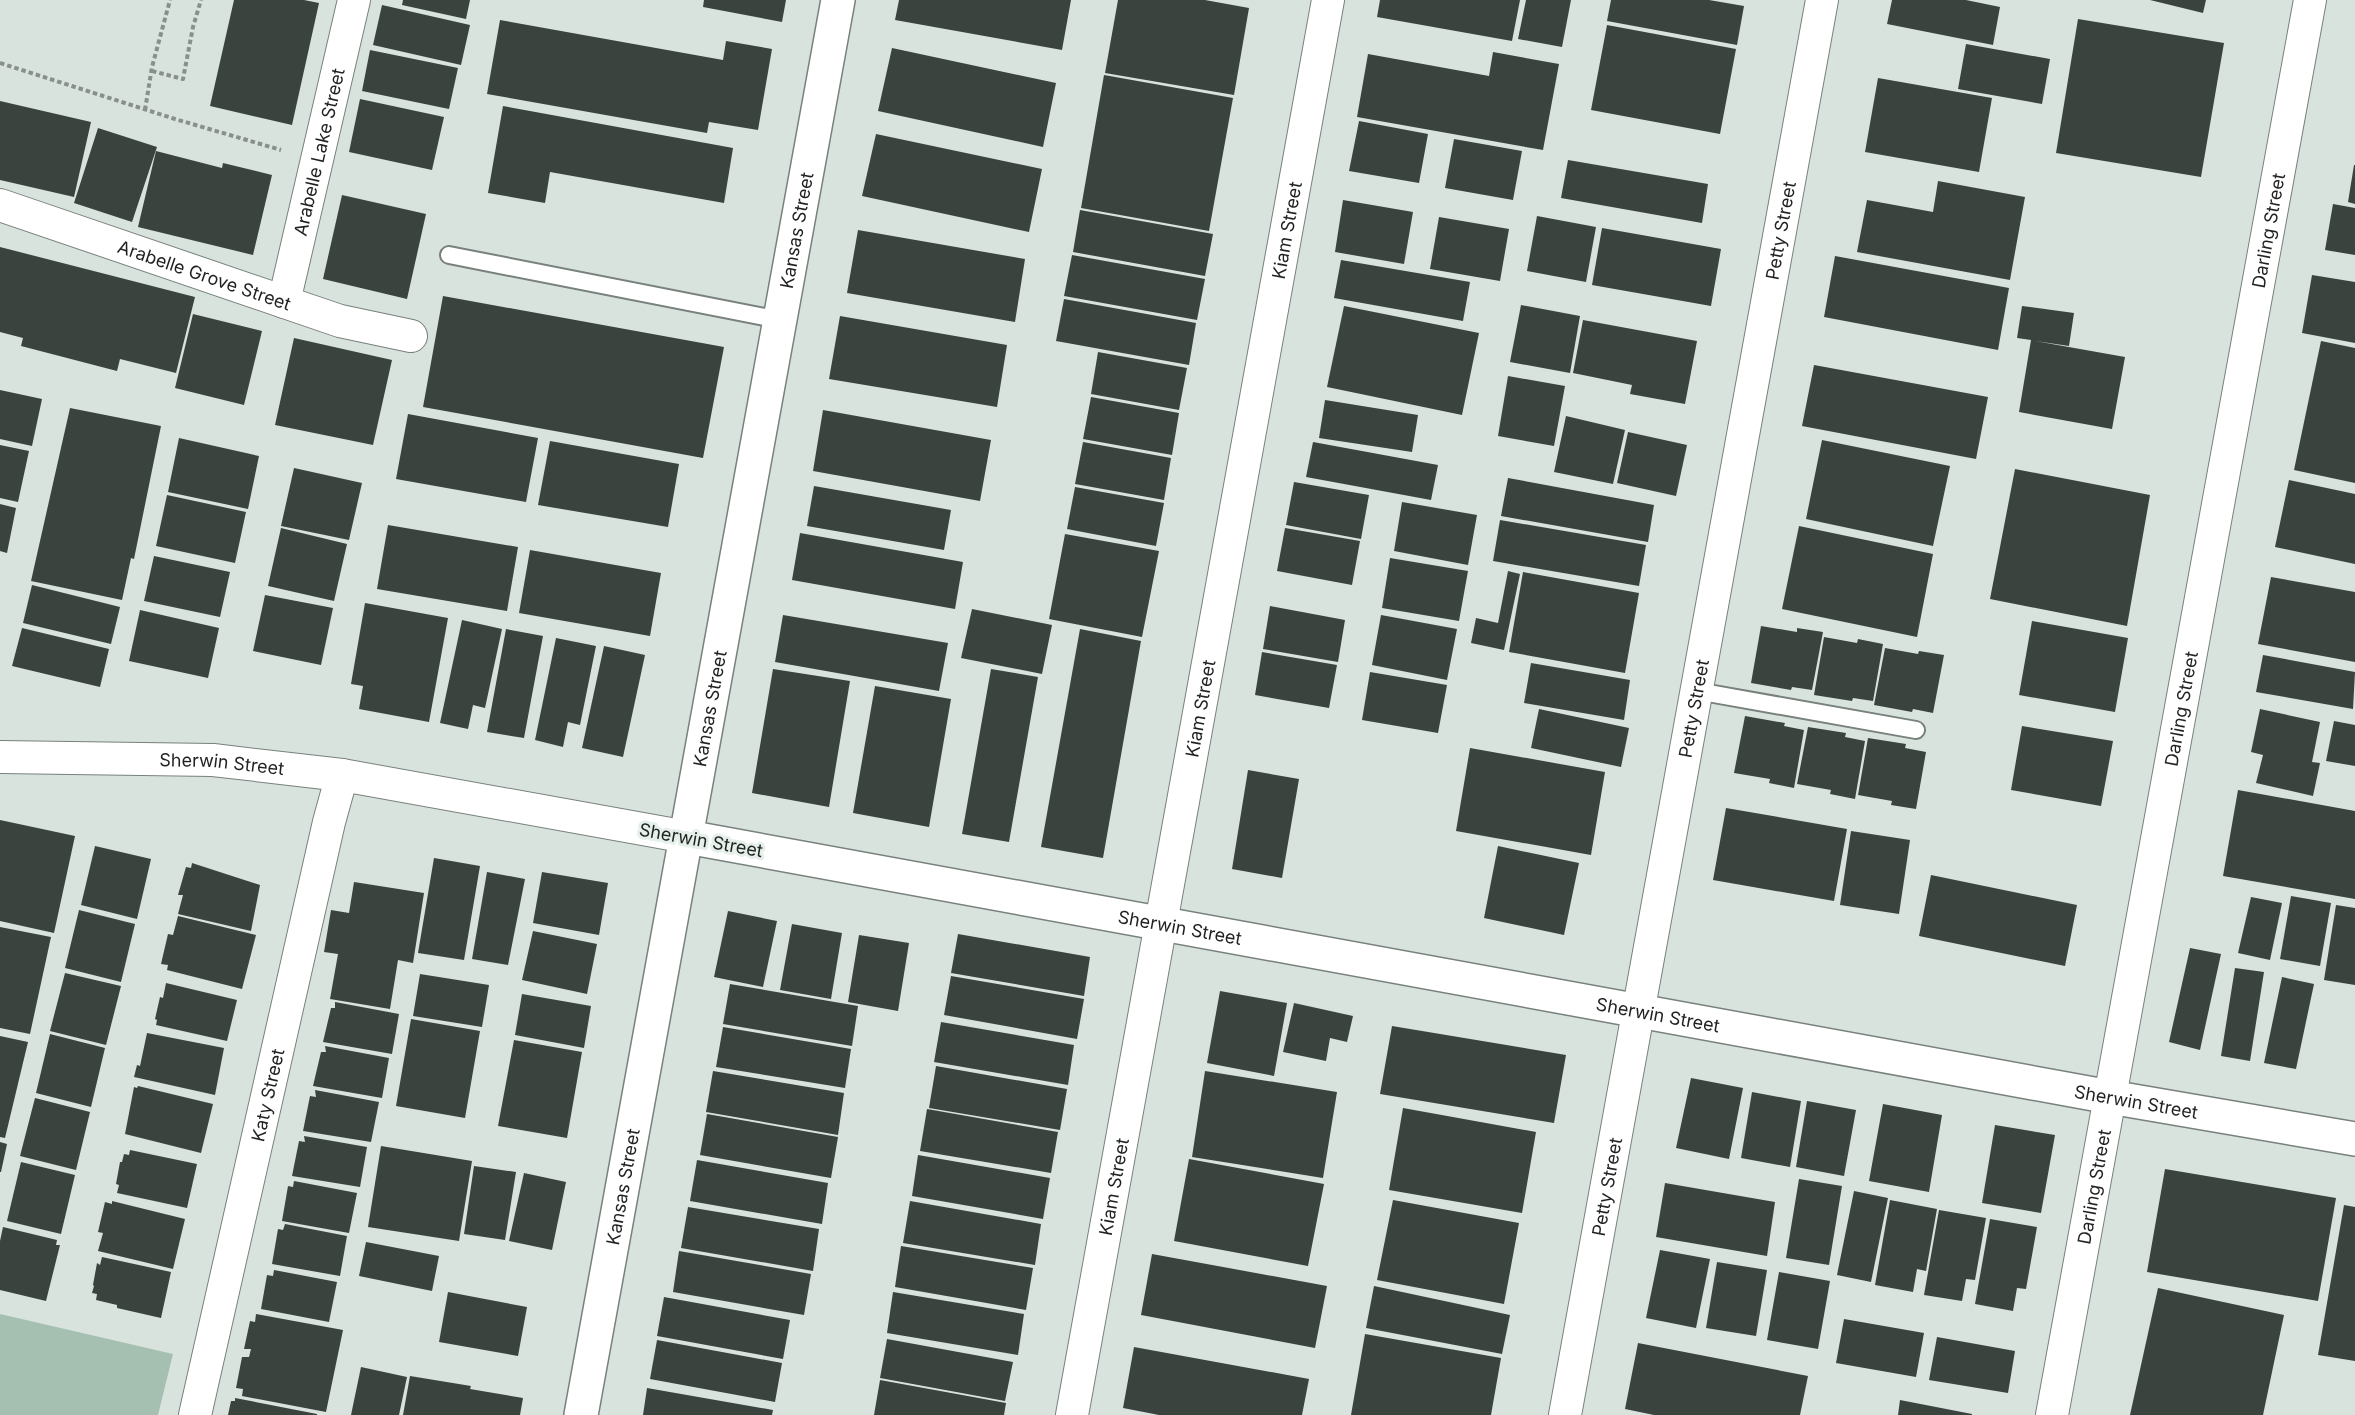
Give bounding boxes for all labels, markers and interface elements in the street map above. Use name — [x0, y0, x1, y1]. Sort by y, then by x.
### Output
street label: Arabelle Lake Street — [289, 66, 348, 238]
street label: Kansas Street — [775, 170, 817, 290]
street label: Darling Street — [2247, 171, 2289, 290]
street label: Petty Street — [1761, 179, 1799, 281]
street label: Kiam Street — [1267, 180, 1305, 281]
street label: Arabelle Grove Street — [115, 235, 294, 314]
street label: Kansas Street — [688, 649, 730, 768]
street label: Darling Street — [2160, 649, 2202, 768]
street label: Kiam Street — [1181, 658, 1219, 759]
street label: Petty Street — [1674, 658, 1713, 759]
street label: Sherwin Street — [159, 749, 285, 779]
street label: Sherwin Street — [638, 819, 765, 861]
street label: Sherwin Street — [1116, 905, 1243, 949]
street label: Sherwin Street — [1594, 993, 1722, 1036]
street label: Katy Street — [247, 1047, 288, 1143]
street label: Sherwin Street — [2073, 1080, 2200, 1122]
street label: Kansas Street — [602, 1127, 643, 1247]
street label: Darling Street — [2073, 1127, 2114, 1246]
street label: Kiam Street — [1094, 1136, 1132, 1237]
street label: Petty Street — [1587, 1136, 1626, 1238]

